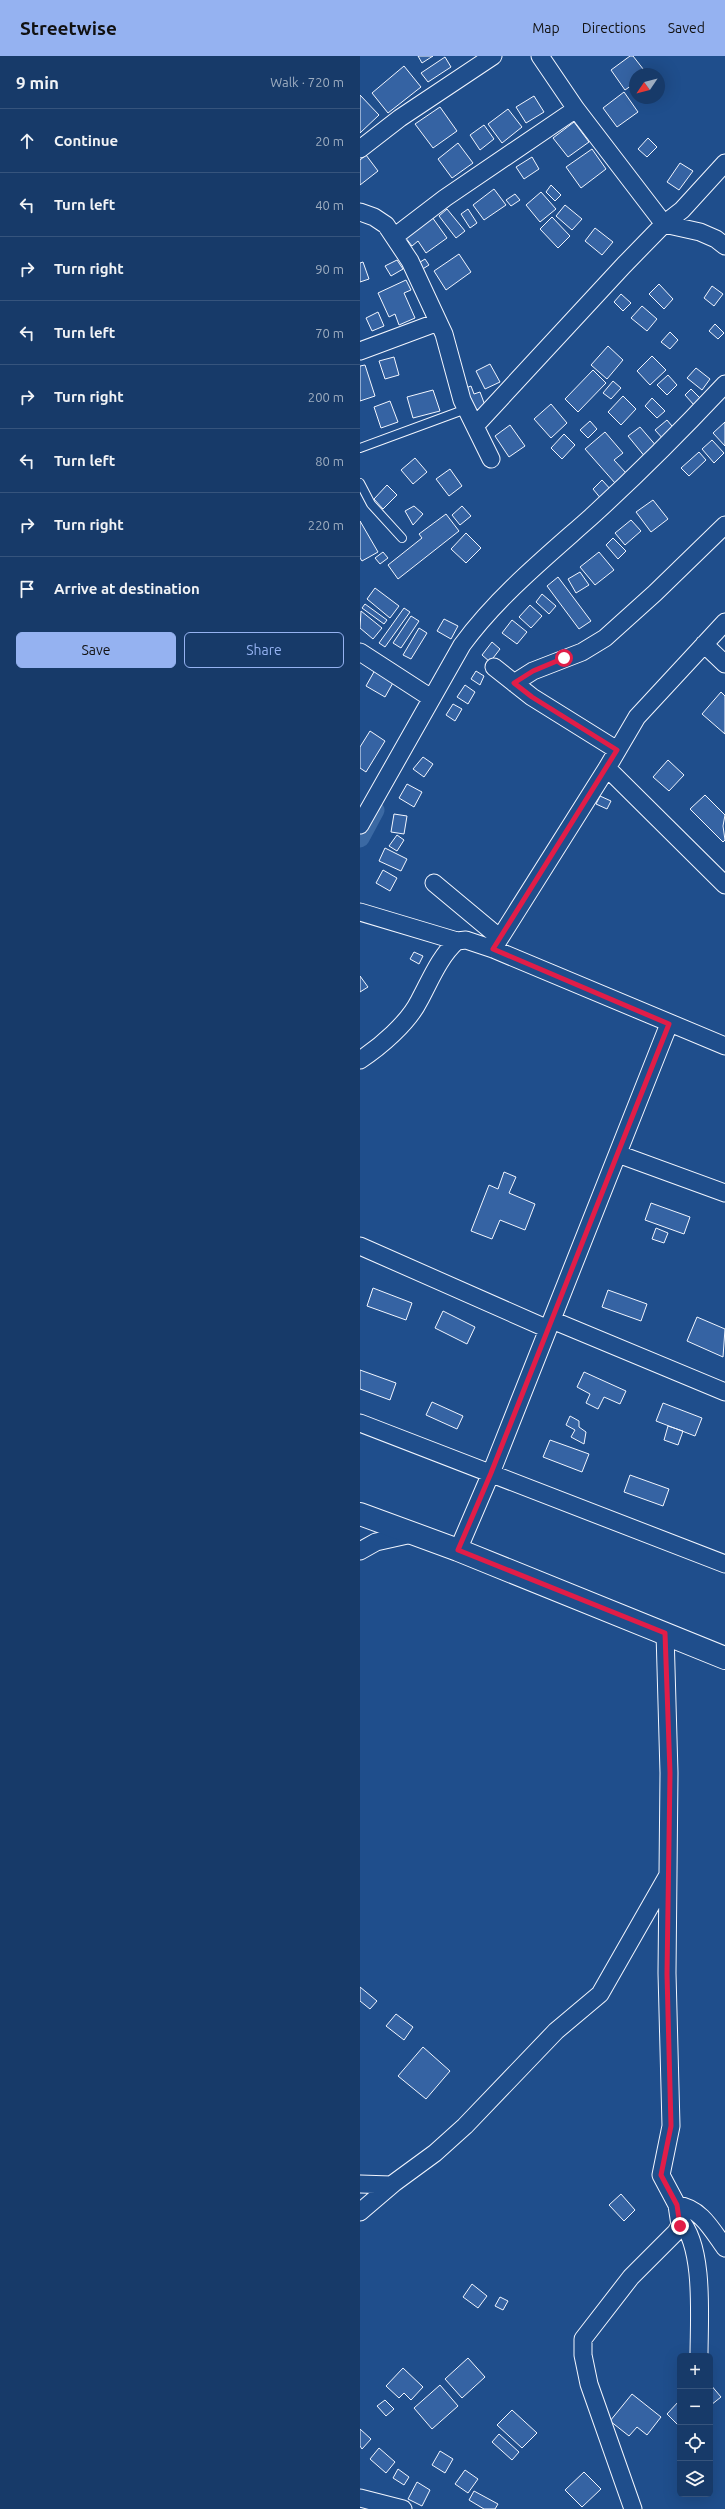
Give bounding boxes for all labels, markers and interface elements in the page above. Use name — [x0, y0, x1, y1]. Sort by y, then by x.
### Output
text: Streetwise — [20, 17, 117, 39]
text: Map — [532, 20, 560, 36]
text: Directions — [582, 20, 646, 36]
text: Saved — [668, 20, 705, 36]
north arrow — [629, 68, 665, 104]
text: 9 min — [16, 73, 59, 92]
text: Walk · 720 m — [270, 75, 344, 89]
icon: ahead — [16, 130, 38, 152]
text: Continue — [54, 132, 118, 149]
text: 20 m — [315, 134, 344, 148]
icon: left — [16, 194, 38, 216]
text: Turn left — [54, 196, 115, 213]
text: 40 m — [315, 198, 344, 212]
icon: right — [16, 258, 38, 280]
text: Turn right — [54, 260, 124, 277]
text: 90 m — [315, 262, 344, 276]
icon: left — [16, 322, 38, 344]
text: Turn left — [54, 324, 115, 341]
text: 70 m — [315, 326, 344, 340]
icon: right — [16, 386, 38, 408]
text: Turn right — [54, 388, 124, 405]
text: 200 m — [308, 390, 344, 404]
icon: left — [16, 450, 38, 472]
text: Turn left — [54, 452, 115, 469]
text: 80 m — [315, 454, 344, 468]
icon: right — [16, 514, 38, 536]
text: Turn right — [54, 516, 124, 533]
text: 220 m — [308, 518, 344, 532]
icon: arrive — [16, 578, 38, 600]
text: Arrive at destination — [54, 580, 200, 597]
button: Save — [16, 632, 176, 668]
button: Share — [184, 632, 344, 668]
route start — [555, 649, 573, 667]
route end — [671, 2217, 689, 2235]
map controls — [677, 2353, 713, 2497]
button: + — [677, 2353, 713, 2389]
button: − — [677, 2389, 713, 2425]
button: locate — [677, 2425, 713, 2461]
button: layers — [677, 2461, 713, 2497]

